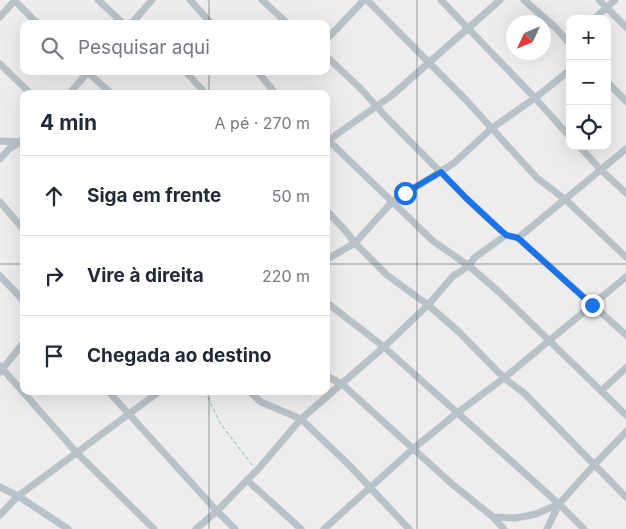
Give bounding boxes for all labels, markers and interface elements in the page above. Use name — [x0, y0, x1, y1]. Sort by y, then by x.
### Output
north arrow — [506, 15, 551, 60]
map controls — [566, 15, 611, 150]
button: + — [566, 15, 611, 60]
search box — [20, 20, 330, 75]
icon: search — [38, 34, 66, 62]
text: Pesquisar aqui — [78, 36, 210, 59]
button: − — [566, 60, 611, 105]
button: locate — [566, 105, 611, 150]
text: 4 min — [40, 110, 97, 135]
text: A pé · 270 m — [215, 113, 310, 133]
icon: ahead — [40, 182, 68, 210]
route start — [394, 182, 417, 205]
text: Siga em frente — [87, 184, 221, 207]
text: 50 m — [272, 186, 310, 206]
icon: right — [40, 262, 68, 290]
text: Vire à direita — [87, 264, 204, 287]
text: 220 m — [262, 266, 310, 286]
route end — [581, 294, 604, 317]
icon: arrive — [40, 342, 68, 370]
text: Chegada ao destino — [87, 344, 271, 367]

